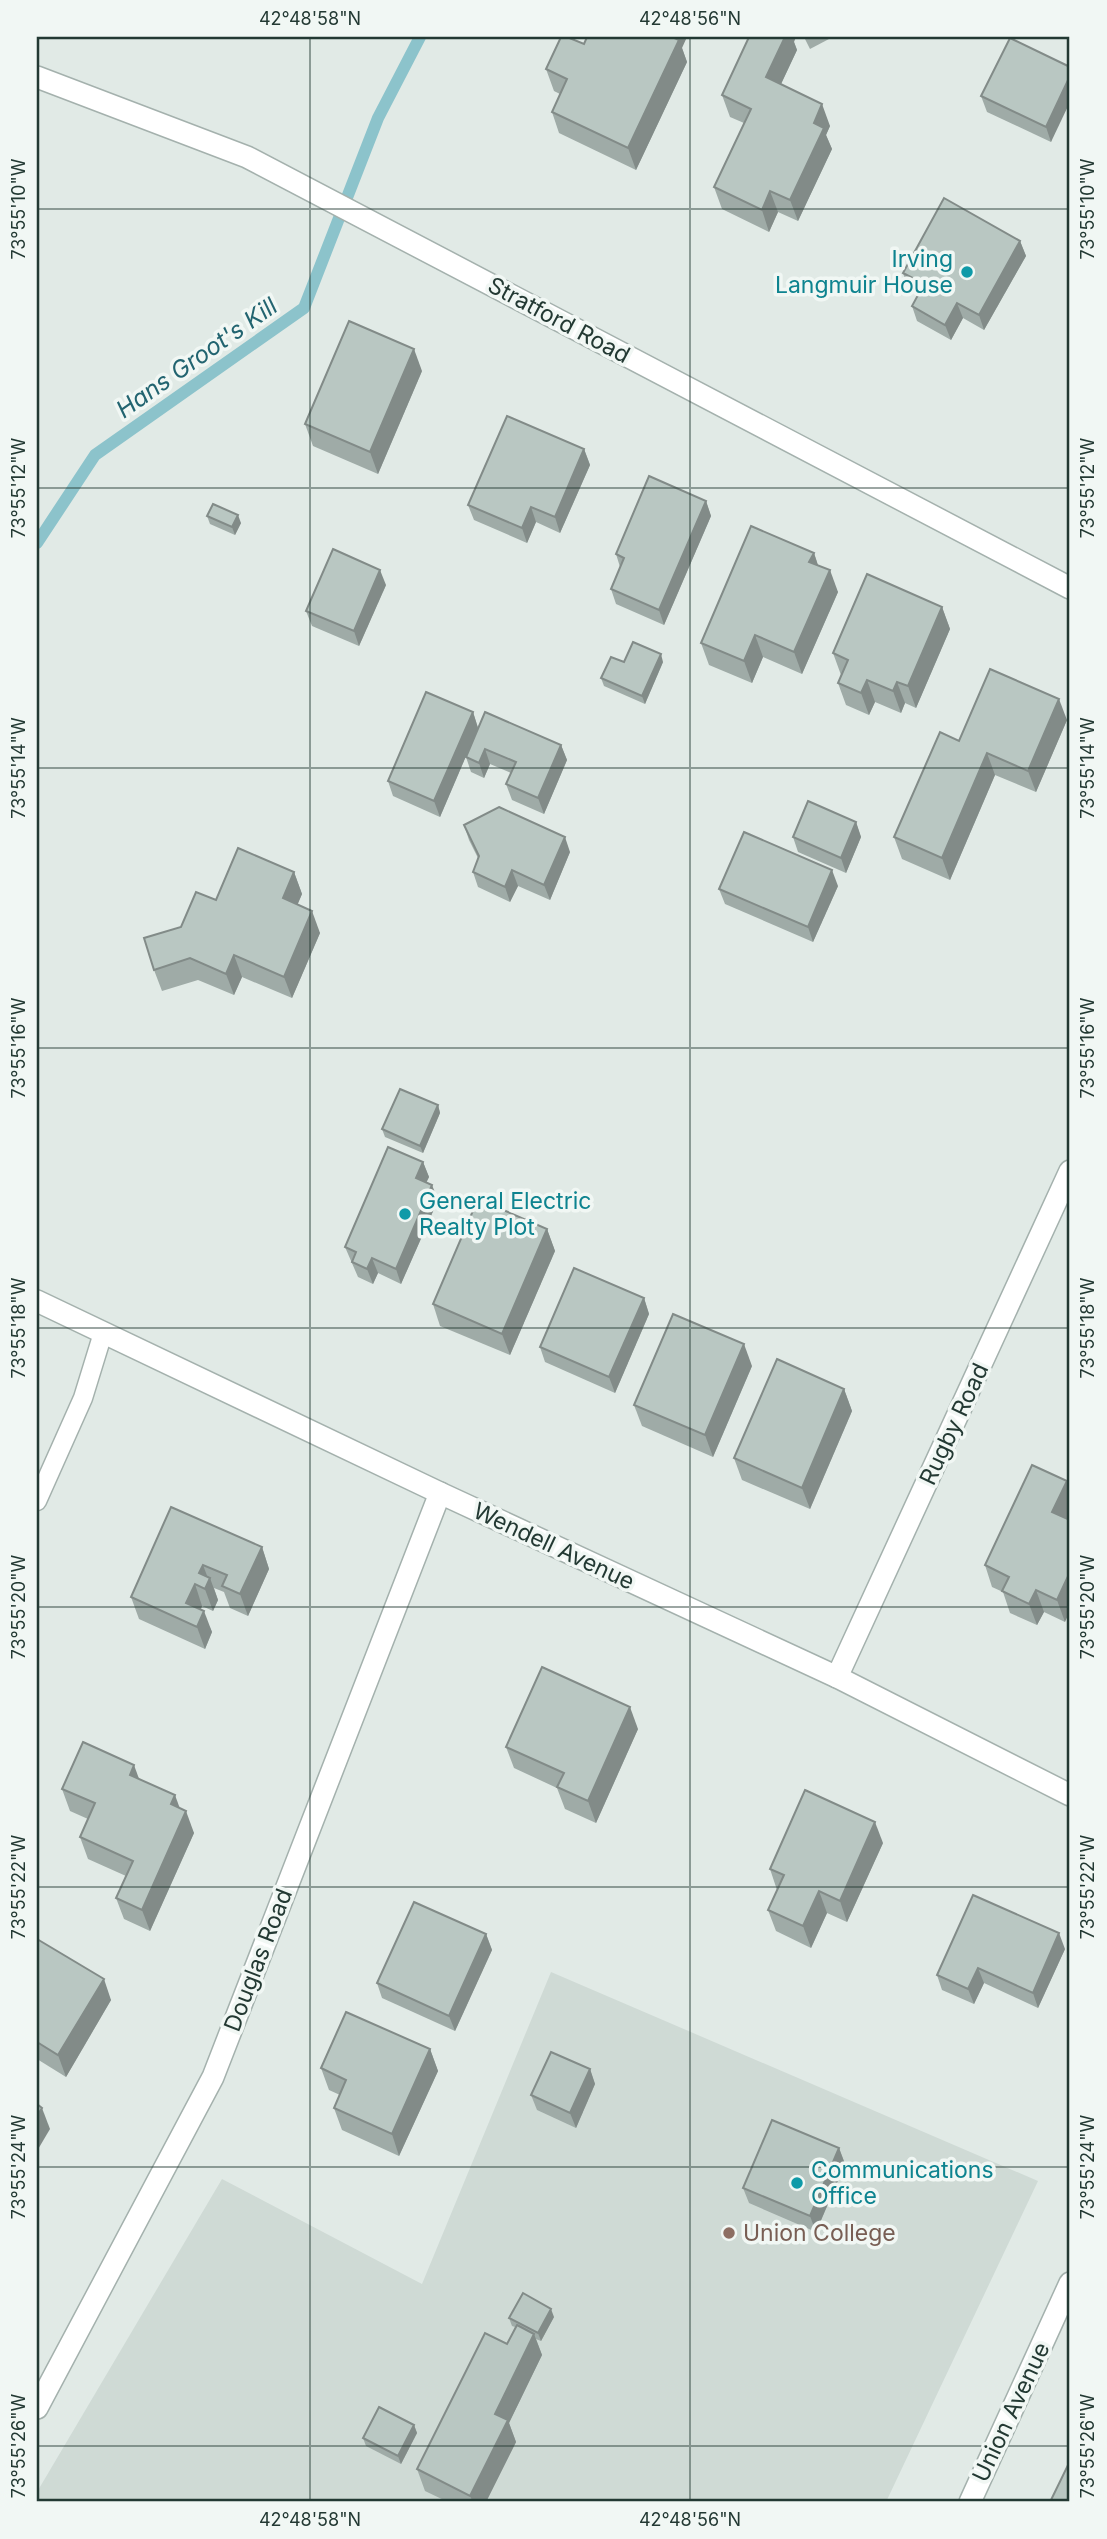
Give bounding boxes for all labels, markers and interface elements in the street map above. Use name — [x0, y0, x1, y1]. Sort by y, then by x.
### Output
text: 42°48'58"N — [259, 8, 361, 29]
text: 42°48'56"N — [639, 8, 741, 29]
text: 73°55'10"W — [8, 158, 29, 260]
text: 73°55'10"W — [1077, 158, 1098, 260]
place label: Irving Langmuir House — [775, 245, 953, 299]
marker: Irving Langmuir House — [959, 264, 975, 280]
street label: Stratford Road — [483, 271, 635, 369]
water label: Hans Groot's Kill — [111, 291, 283, 424]
text: 73°55'12"W — [8, 437, 29, 538]
text: 73°55'12"W — [1077, 437, 1098, 538]
text: 73°55'14"W — [8, 717, 29, 819]
text: 73°55'14"W — [1077, 717, 1098, 819]
text: 73°55'16"W — [8, 997, 29, 1098]
text: 73°55'16"W — [1077, 997, 1098, 1098]
place label: General Electric Realty Plot — [419, 1187, 591, 1241]
marker: General Electric Realty Plot — [397, 1206, 413, 1222]
text: 73°55'18"W — [8, 1277, 29, 1378]
text: 73°55'18"W — [1077, 1277, 1098, 1378]
street label: Rugby Road — [914, 1359, 994, 1489]
street label: Wendell Avenue — [469, 1496, 639, 1596]
text: 73°55'20"W — [8, 1554, 29, 1659]
text: 73°55'20"W — [1077, 1554, 1098, 1659]
text: 73°55'22"W — [8, 1835, 29, 1939]
text: 73°55'22"W — [1077, 1835, 1098, 1939]
street label: Douglas Road — [218, 1885, 298, 2035]
text: 73°55'24"W — [8, 2114, 29, 2219]
text: 73°55'24"W — [1077, 2114, 1098, 2219]
place label: Communications Office — [811, 2156, 994, 2210]
marker: Communications Office — [789, 2175, 805, 2191]
place label: Union College — [743, 2219, 896, 2247]
marker: Union College — [721, 2225, 737, 2241]
street label: Union Avenue — [966, 2338, 1056, 2486]
text: 73°55'26"W — [8, 2393, 29, 2498]
text: 73°55'26"W — [1077, 2393, 1098, 2498]
text: 42°48'58"N — [259, 2509, 361, 2530]
text: 42°48'56"N — [639, 2509, 741, 2530]

